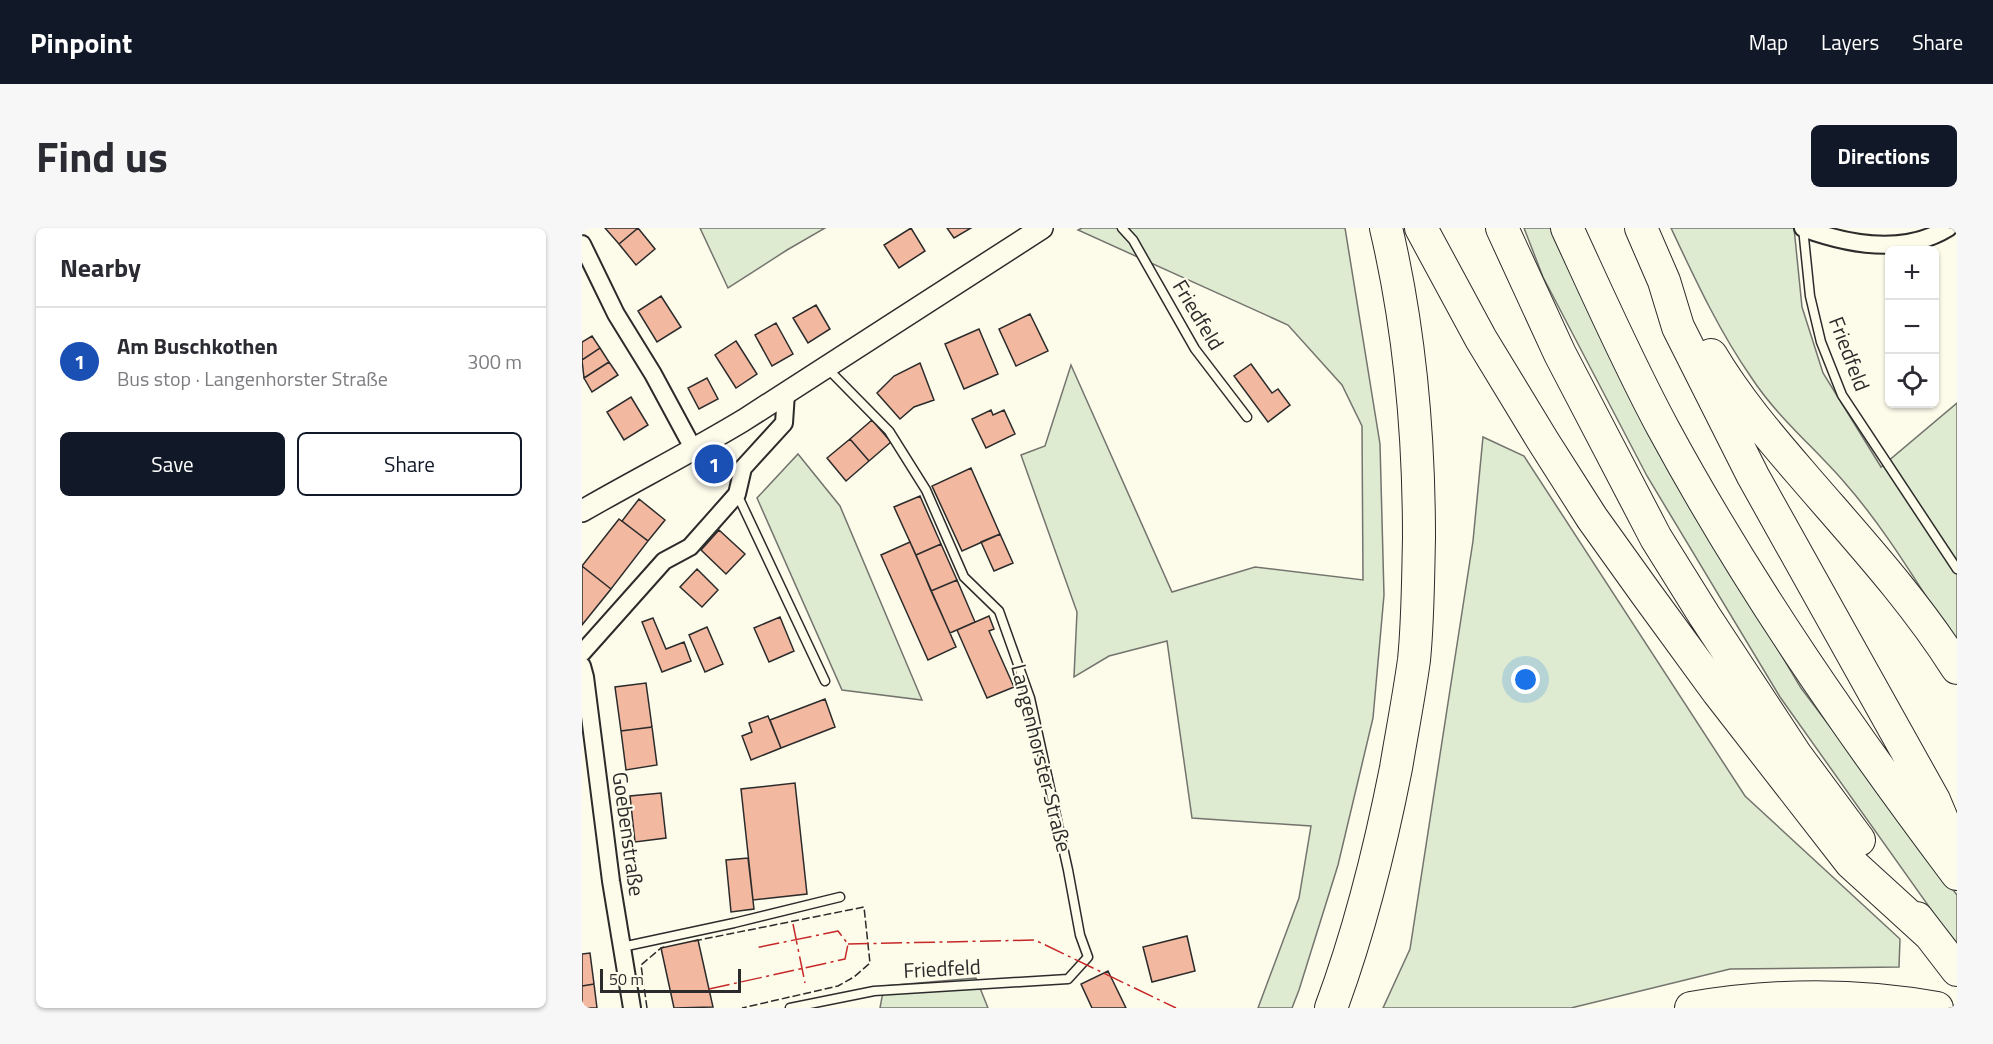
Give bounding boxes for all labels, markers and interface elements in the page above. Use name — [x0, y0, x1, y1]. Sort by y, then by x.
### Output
text: Pinpoint — [30, 21, 132, 64]
text: Map — [1749, 26, 1788, 58]
text: Layers — [1821, 26, 1879, 58]
text: Share — [1912, 26, 1963, 58]
text: Find us — [36, 124, 168, 188]
button: Directions — [1811, 125, 1957, 187]
map controls — [1885, 246, 1939, 408]
button: + — [1885, 246, 1939, 300]
text: Nearby — [60, 248, 141, 287]
street label: Friedfeld — [1165, 273, 1233, 356]
button: − — [1885, 300, 1939, 354]
street label: Friedfeld — [1821, 312, 1879, 396]
text: Am Buschkothen — [117, 329, 278, 363]
text: 1 — [74, 346, 85, 377]
text: 300 m — [467, 346, 522, 377]
button: locate — [1885, 354, 1939, 408]
text: Bus stop · Langenhorster Straße — [117, 363, 388, 394]
button: Save — [60, 432, 285, 496]
button: Share — [297, 432, 522, 496]
pin: 1 — [694, 442, 734, 486]
street label: Langenhorster Straße — [1003, 660, 1081, 855]
your location — [1511, 665, 1540, 694]
street label: Goebenstraße — [604, 770, 654, 898]
street label: Friedfeld — [902, 950, 981, 986]
scale bar — [600, 966, 741, 994]
text: 50 m — [609, 967, 644, 991]

